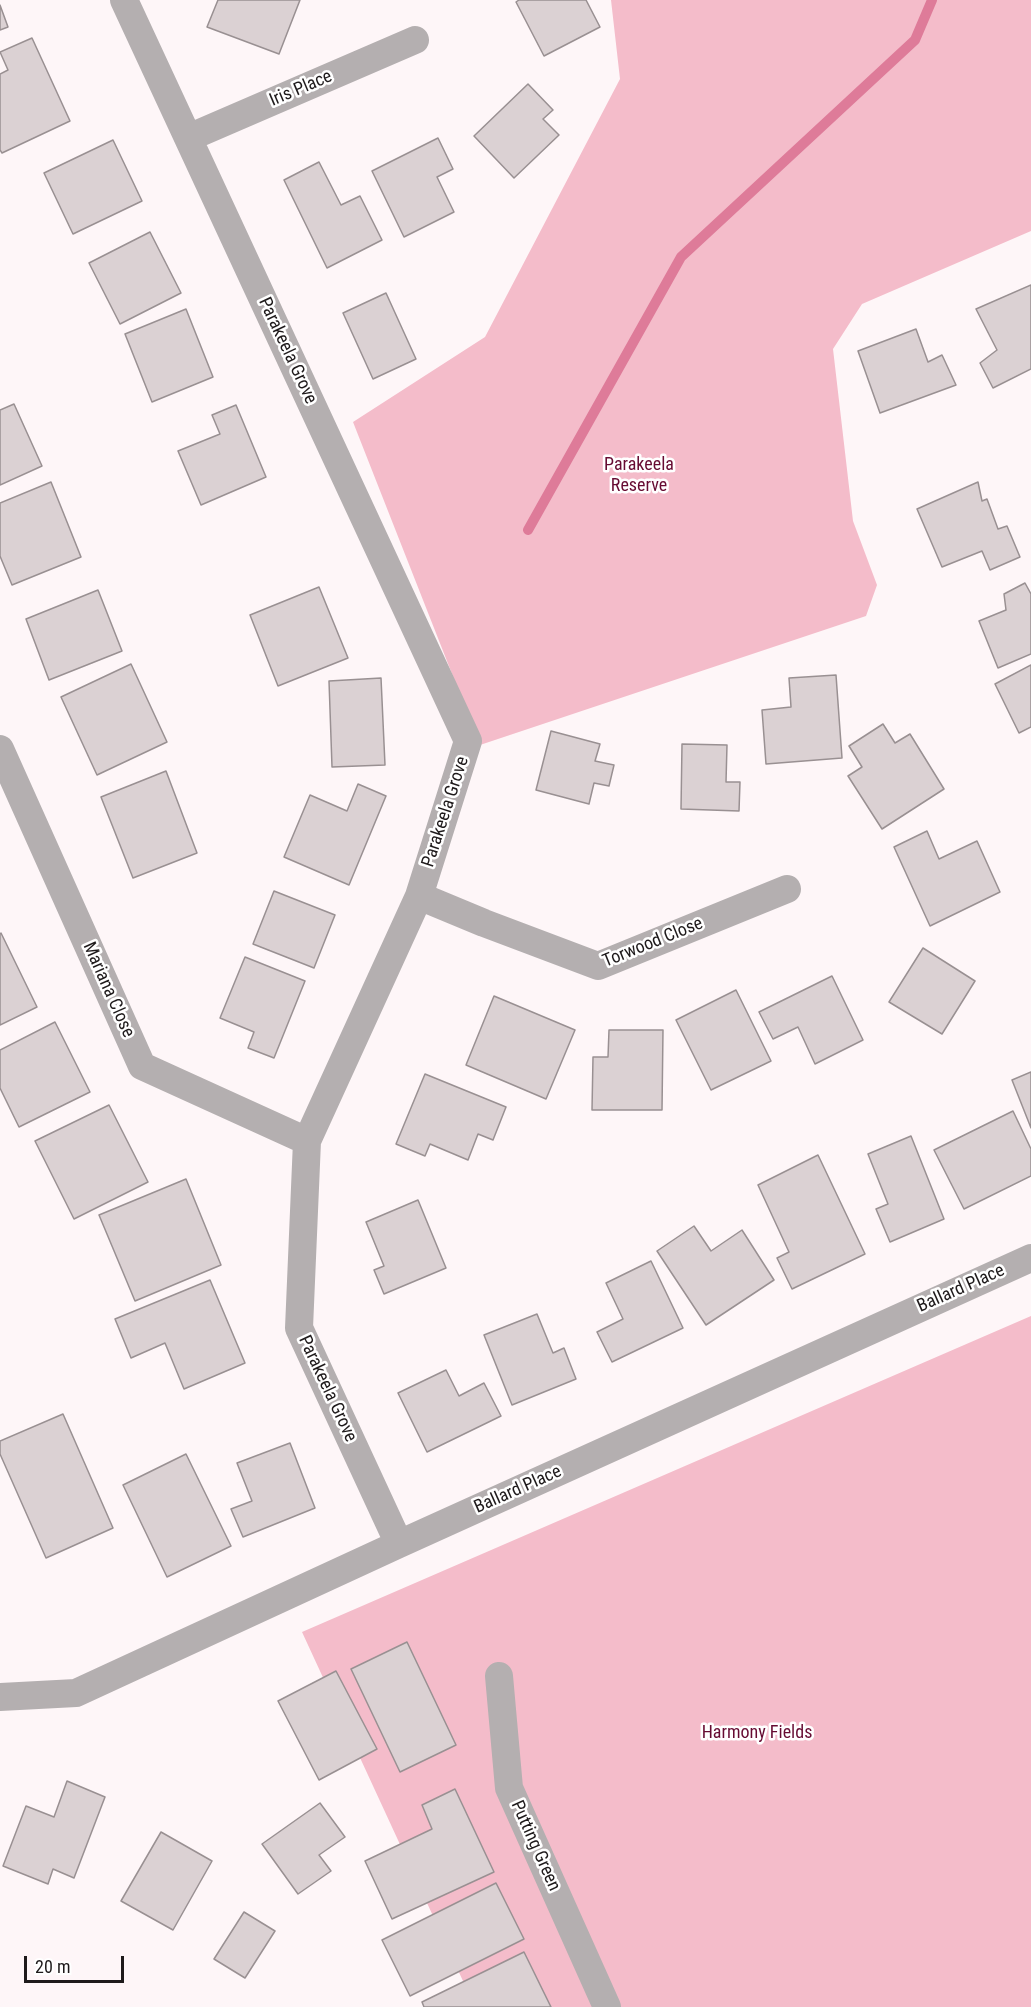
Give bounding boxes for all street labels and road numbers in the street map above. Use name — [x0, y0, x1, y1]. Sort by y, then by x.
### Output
street label: Iris Place — [266, 66, 336, 112]
street label: Parakeela Grove — [253, 294, 321, 408]
street label: Parakeela Grove — [418, 754, 474, 870]
street label: Torwood Close — [600, 913, 706, 973]
street label: Mariana Close — [77, 939, 139, 1041]
street label: Ballard Place — [914, 1260, 1008, 1318]
street label: Parakeela Grove — [293, 1332, 361, 1446]
street label: Ballard Place — [471, 1461, 565, 1519]
street label: Putting Green — [505, 1797, 565, 1895]

